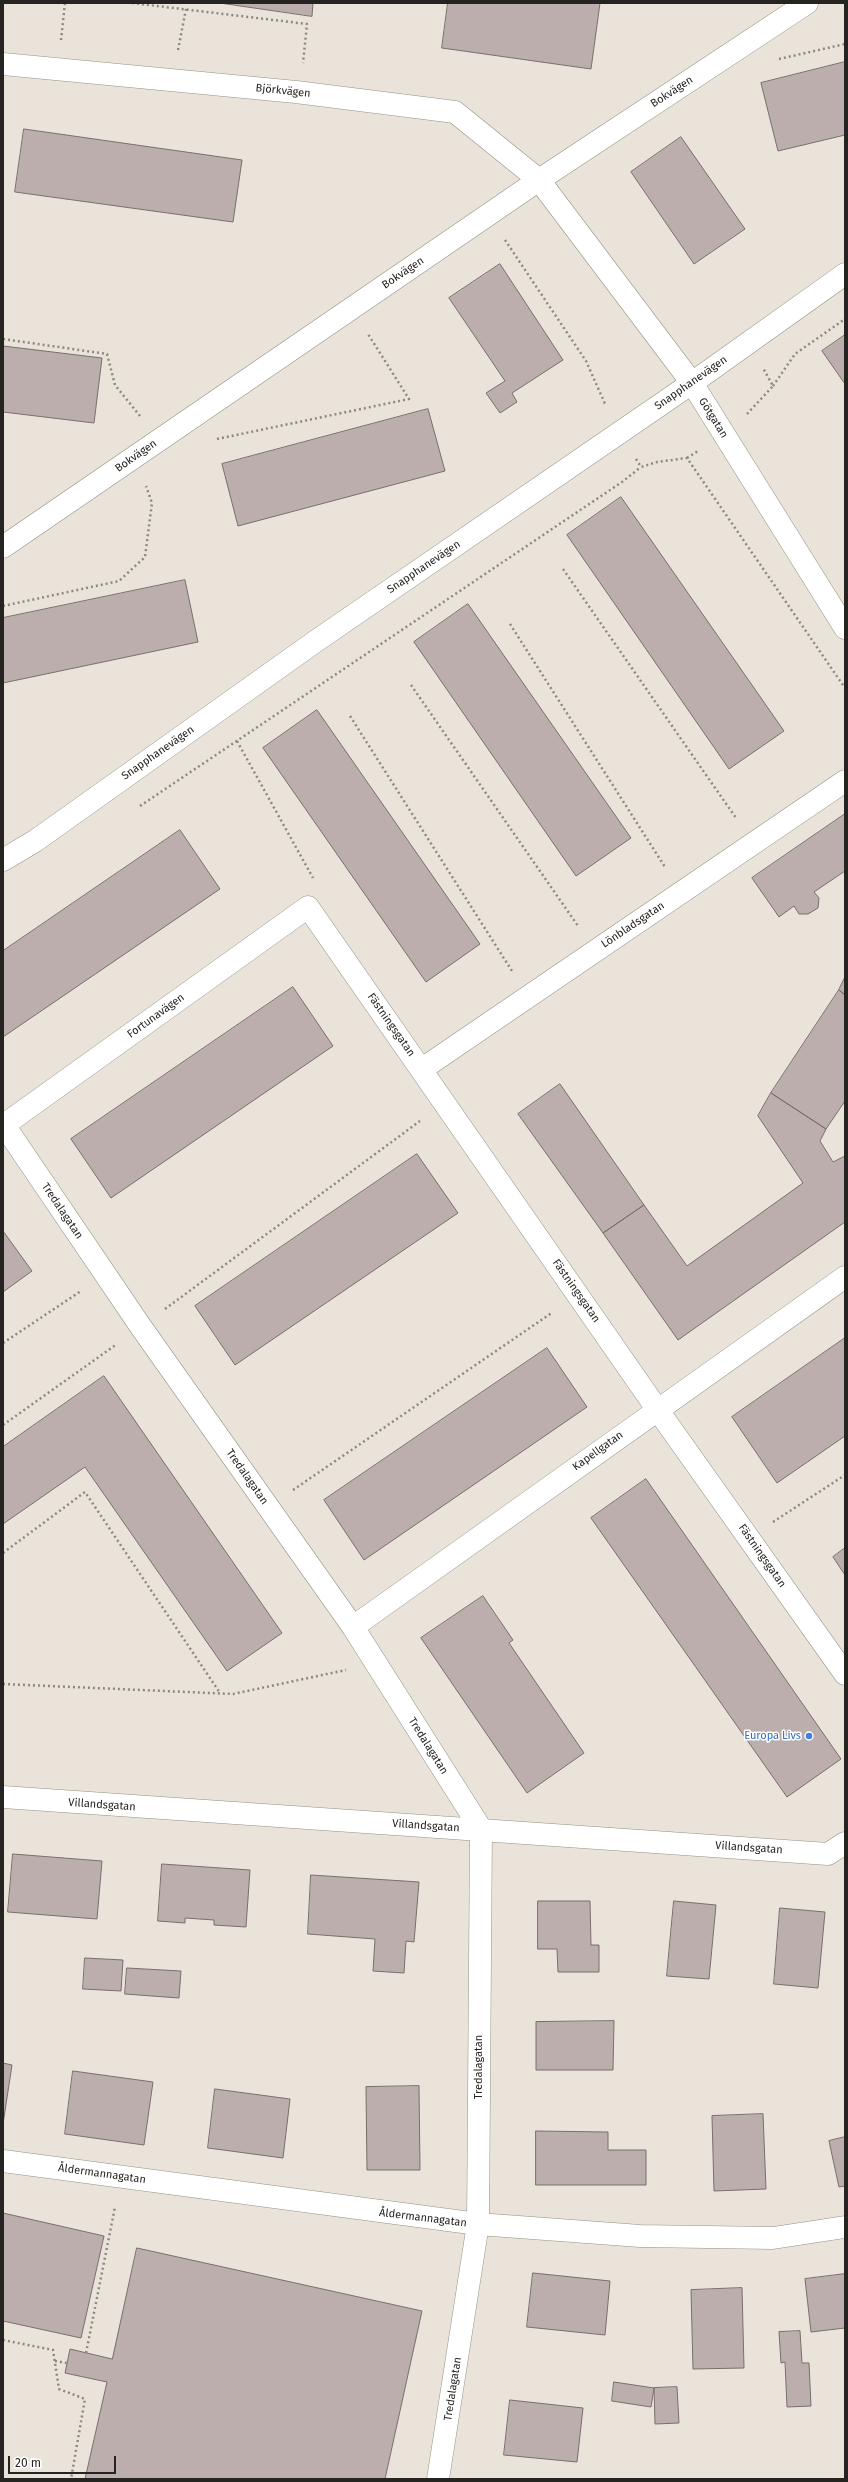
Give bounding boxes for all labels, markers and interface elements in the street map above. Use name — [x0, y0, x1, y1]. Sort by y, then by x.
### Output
street label: Bokvägen — [648, 73, 696, 111]
street label: Björkvägen — [255, 82, 311, 100]
street label: Bokvägen — [379, 254, 427, 292]
street label: Snapphanevägen — [652, 353, 730, 413]
street label: Götgatan — [695, 395, 731, 441]
street label: Bokvägen — [113, 437, 159, 475]
street label: Snapphanevägen — [385, 538, 463, 596]
street label: Snapphanevägen — [119, 723, 197, 783]
street label: Lönbladsgatan — [599, 899, 667, 951]
street label: Fortunavägen — [125, 991, 187, 1041]
street label: Fästningsgatan — [364, 991, 418, 1059]
street label: Tredalagatan — [38, 1181, 86, 1241]
street label: Fästningsgatan — [549, 1257, 603, 1325]
street label: Kapellgatan — [570, 1428, 626, 1474]
street label: Tredalagatan — [223, 1447, 271, 1507]
street label: Fästningsgatan — [735, 1522, 789, 1590]
street label: Tredalagatan — [405, 1715, 451, 1777]
place label: Europa Livs — [744, 1729, 801, 1743]
marker: Europa Livs — [804, 1731, 814, 1741]
street label: Villandsgatan — [68, 1796, 136, 1814]
street label: Villandsgatan — [392, 1817, 460, 1835]
street label: Villandsgatan — [715, 1839, 783, 1857]
street label: Tredalagatan — [472, 2035, 486, 2099]
street label: Åldermannagatan — [57, 2161, 147, 2187]
street label: Åldermannagatan — [378, 2206, 468, 2230]
street label: Tredalagatan — [441, 2356, 465, 2422]
scale bar — [10, 2448, 118, 2474]
text: 20 m — [15, 2456, 41, 2470]

